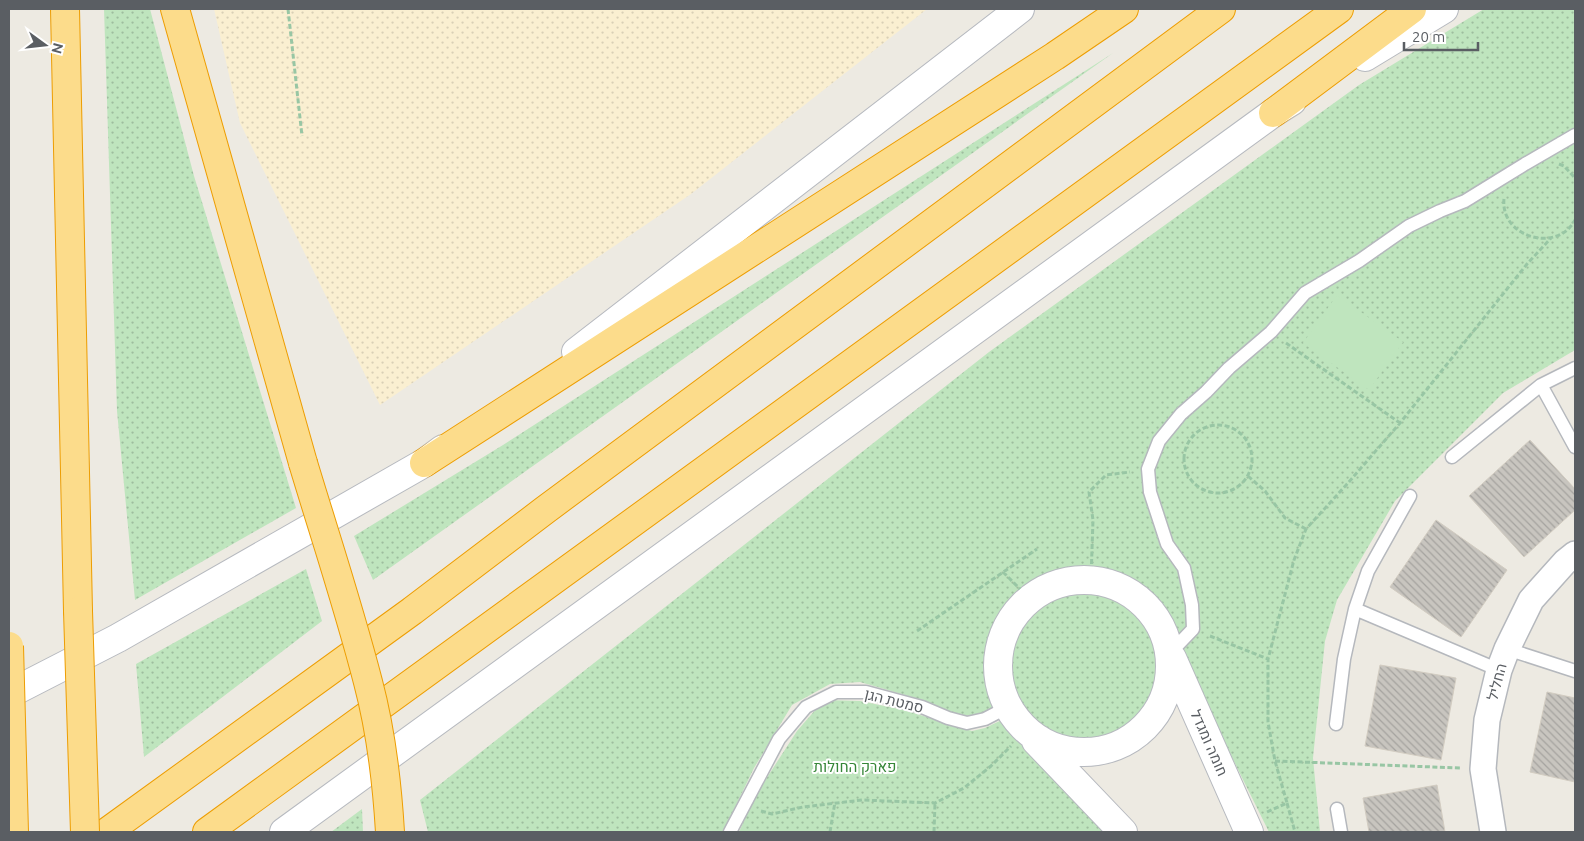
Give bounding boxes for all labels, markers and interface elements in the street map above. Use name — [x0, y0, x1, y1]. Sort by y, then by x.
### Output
north arrow — [20, 20, 70, 70]
scale bar — [1404, 20, 1478, 52]
text: 20 m — [1412, 28, 1445, 45]
text: N — [48, 41, 67, 55]
street label: החליל — [1483, 661, 1510, 702]
street label: סמטת הגן — [863, 685, 925, 716]
street label: חומה ומגדל — [1187, 707, 1232, 778]
park label: פארק החולות — [814, 758, 897, 775]

